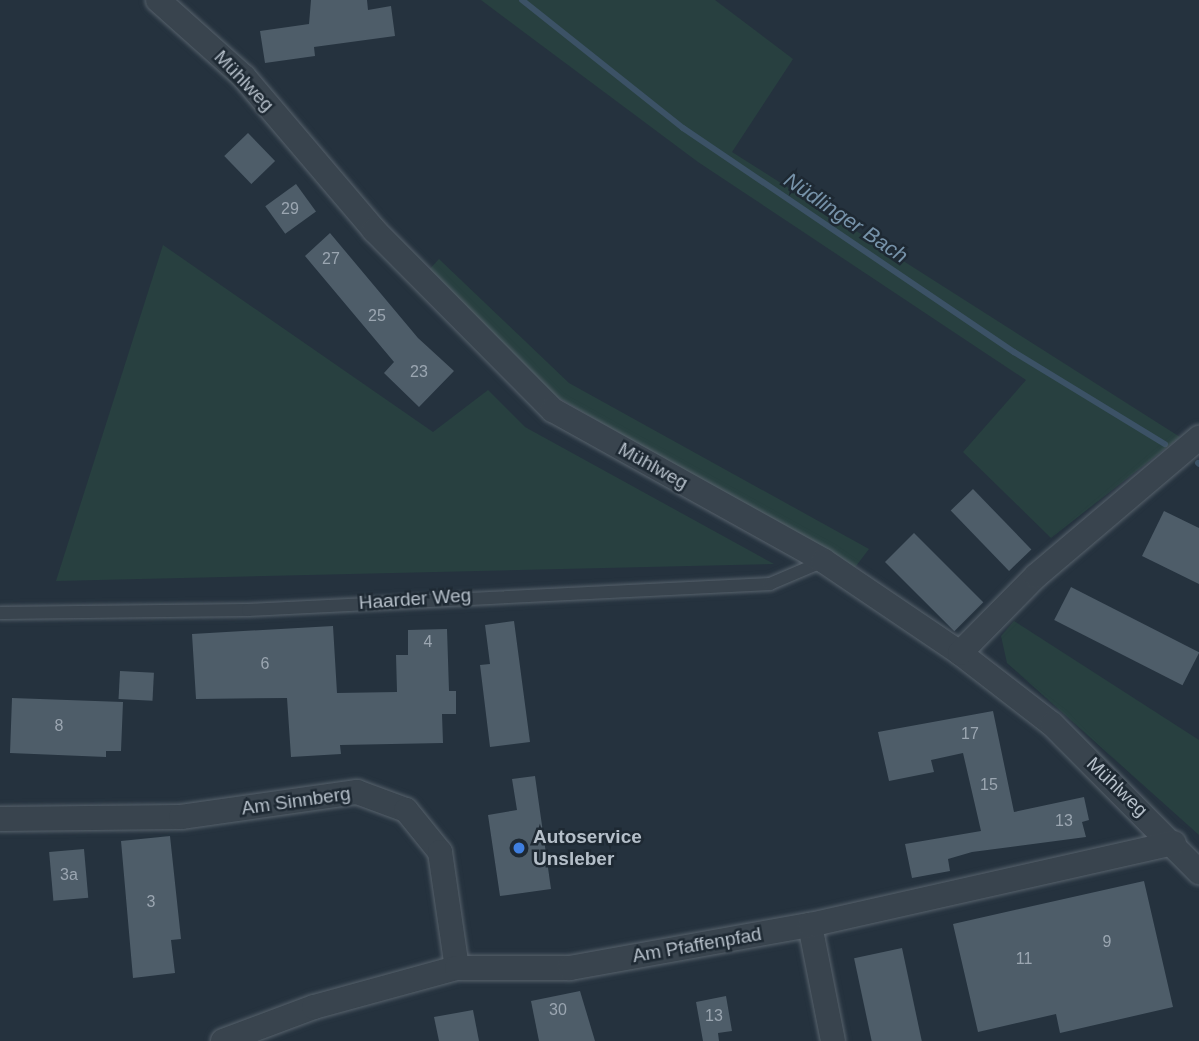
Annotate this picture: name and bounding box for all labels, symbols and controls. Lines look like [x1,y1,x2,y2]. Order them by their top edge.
street label: Mühlweg [209,46,279,116]
water label: Nüdlinger Bach [779,167,913,269]
house number: 29 [281,199,299,219]
house number: 27 [322,249,340,269]
house number: 25 [368,306,386,326]
house number: 23 [410,362,428,382]
street label: Mühlweg [614,438,692,494]
street label: Haarder Weg [358,584,472,614]
house number: 4 [424,632,432,652]
house number: 6 [261,654,269,674]
house number: 8 [55,716,63,736]
house number: 17 [961,724,979,744]
street label: Mühlweg [1082,752,1152,822]
house number: 15 [980,775,998,795]
street label: Am Sinnberg [240,782,352,820]
house number: 13 [1055,811,1073,831]
place label: Autoservice Unsleber [533,826,642,870]
marker: Autoservice Unsleber [511,840,527,856]
house number: 3a [60,865,78,885]
house number: 3 [147,892,155,912]
street label: Am Pfaffenpfad [631,922,763,968]
house number: 9 [1103,932,1111,952]
house number: 11 [1016,949,1032,969]
house number: 30 [549,1000,567,1020]
house number: 13 [705,1006,723,1026]

